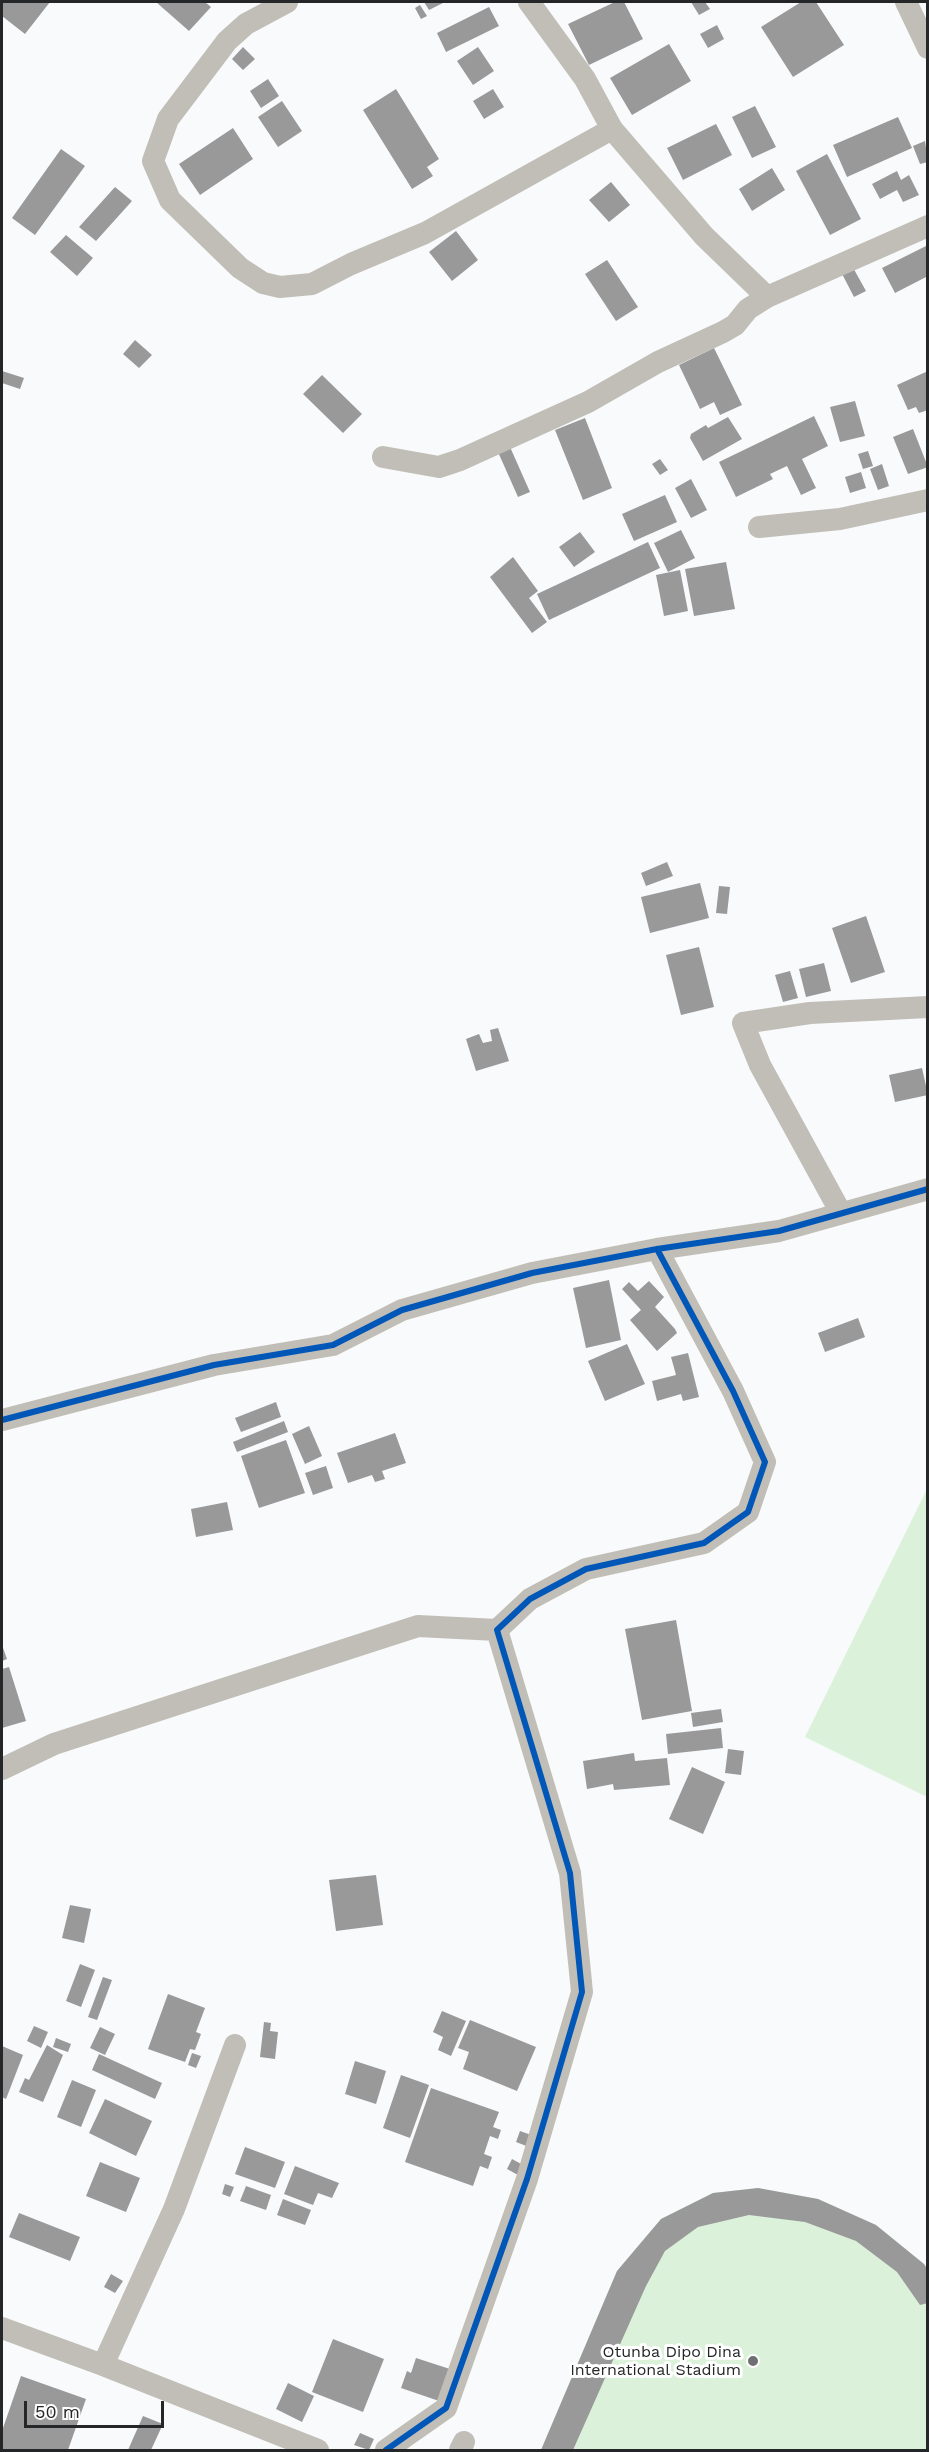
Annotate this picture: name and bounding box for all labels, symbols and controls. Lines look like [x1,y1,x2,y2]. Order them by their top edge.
place label: Otunba Dipo Dina International Stadium [570,2342,741,2380]
marker: Otunba Dipo Dina International Stadium [746,2354,760,2368]
scale bar [27,2389,166,2427]
text: 50 m [35,2401,80,2422]

